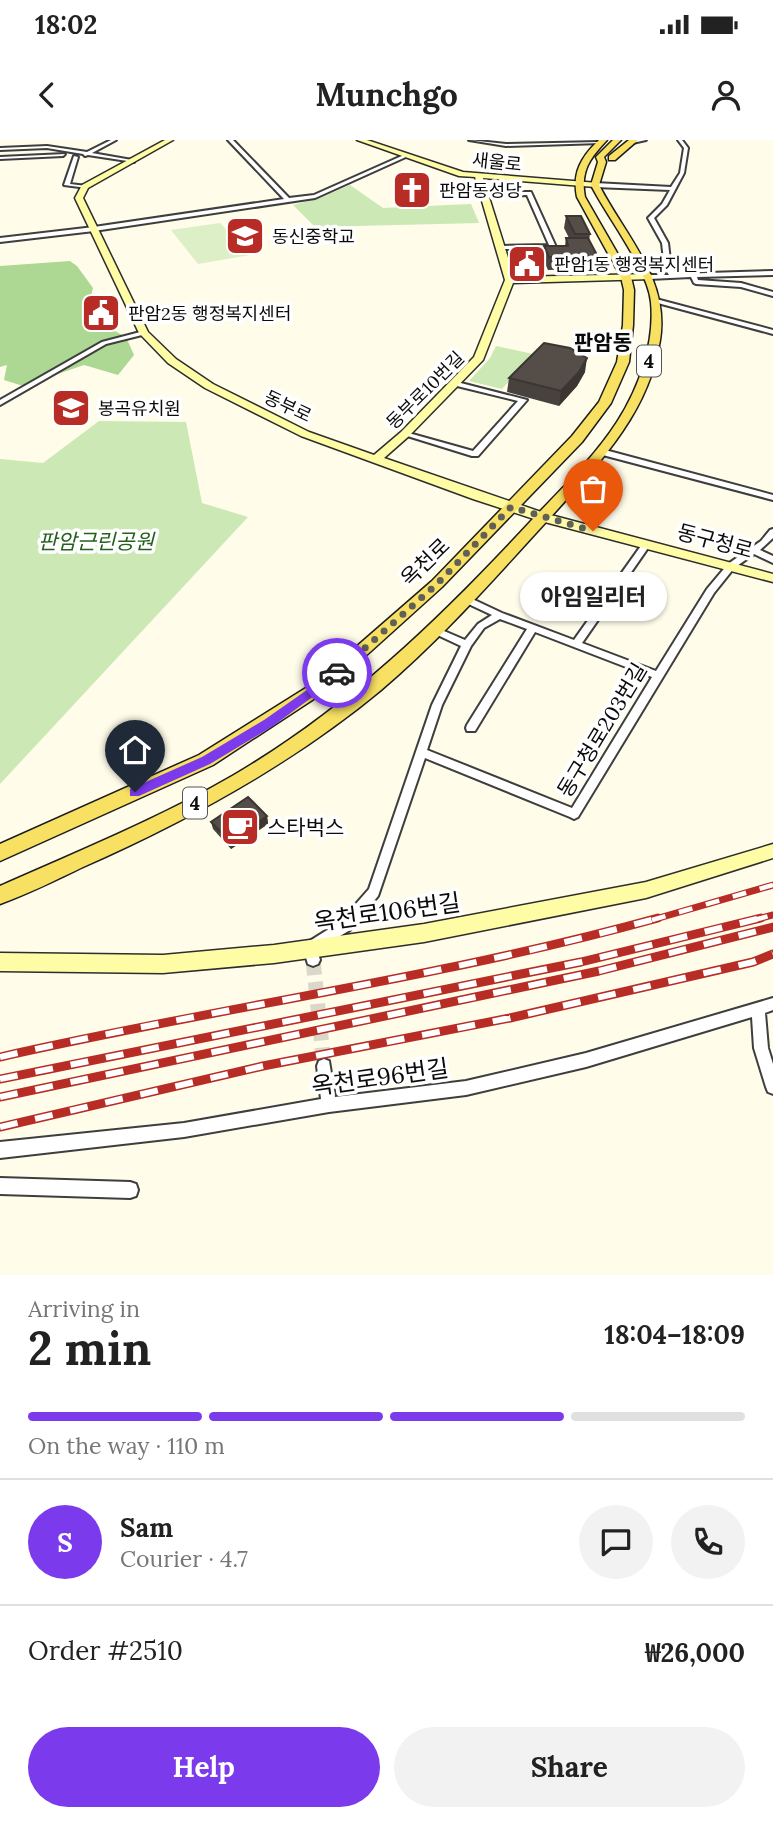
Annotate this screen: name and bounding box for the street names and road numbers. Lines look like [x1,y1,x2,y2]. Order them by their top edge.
street label: 새울로 [471,148,523,176]
street label: 동부로10번길 [381,346,469,434]
road number: 4 [637,346,661,376]
street label: 동부로 [261,385,315,427]
street label: 동구청로 [674,518,756,564]
street label: 옥천로 [395,532,455,592]
street label: 동구청로203번길 [551,658,653,802]
road number: 4 [183,788,207,818]
street label: 옥천로106번길 [312,886,462,938]
street label: 옥천로96번길 [309,1052,451,1102]

